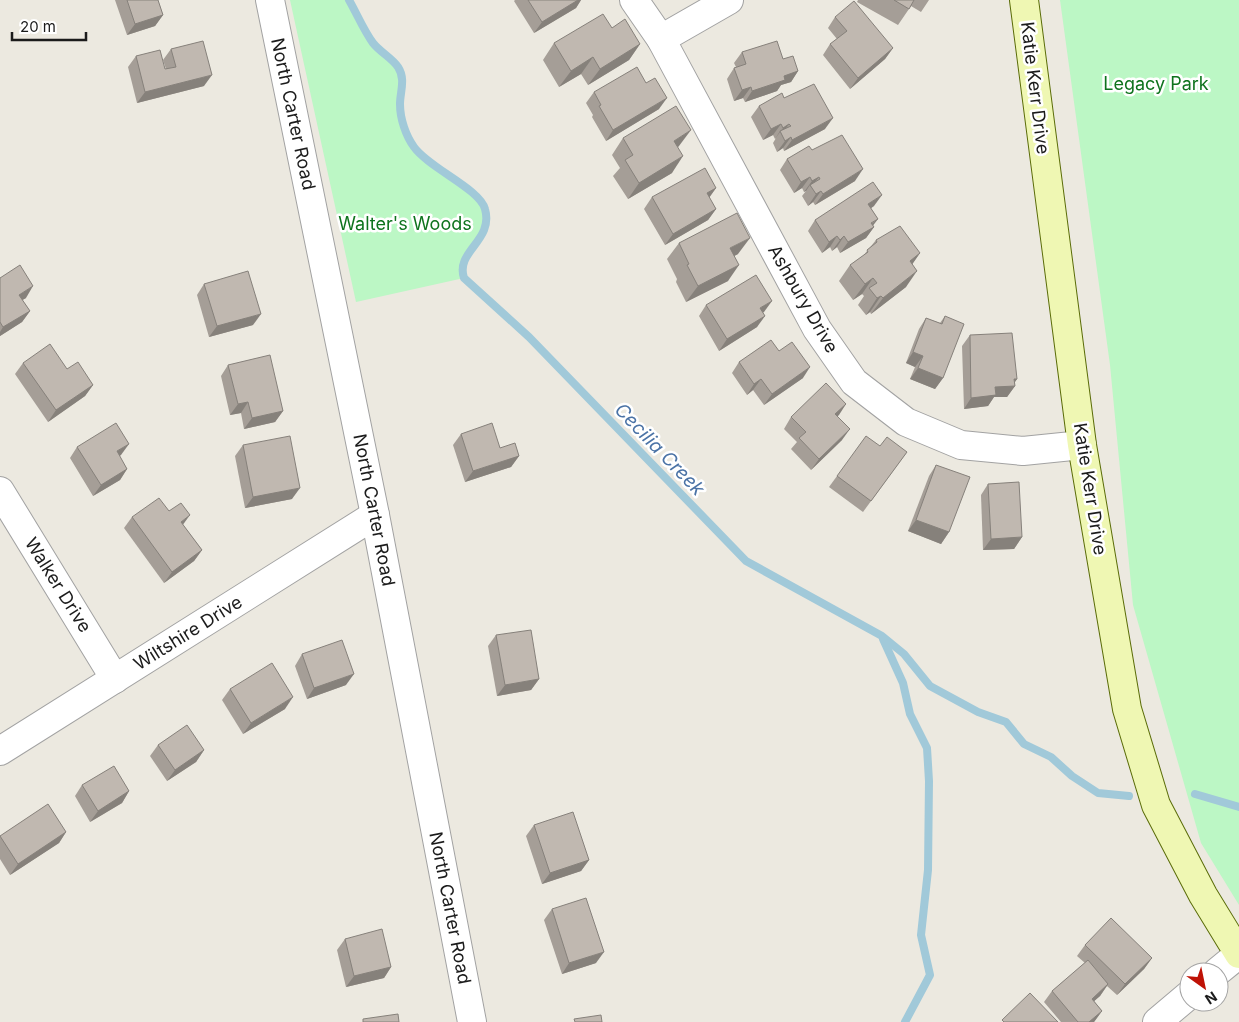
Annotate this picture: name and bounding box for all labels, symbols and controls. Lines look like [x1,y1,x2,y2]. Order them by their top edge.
scale bar [12,10,86,42]
text: 20 m [20,17,56,36]
street label: Katie Kerr Drive [1017,20,1054,155]
street label: North Carter Road [267,36,320,192]
park label: Legacy Park [1103,73,1209,94]
park label: Walter's Woods [338,213,472,234]
street label: Ashbury Drive [764,241,843,356]
water label: Cecilia Creek [610,398,710,501]
street label: Katie Kerr Drive [1070,421,1111,556]
street label: North Carter Road [349,432,400,588]
street label: Walker Drive [21,533,96,636]
street label: Wiltshire Drive [130,591,246,674]
street label: North Carter Road [425,830,476,986]
north arrow [1179,962,1229,1012]
text: N [1202,988,1220,1008]

